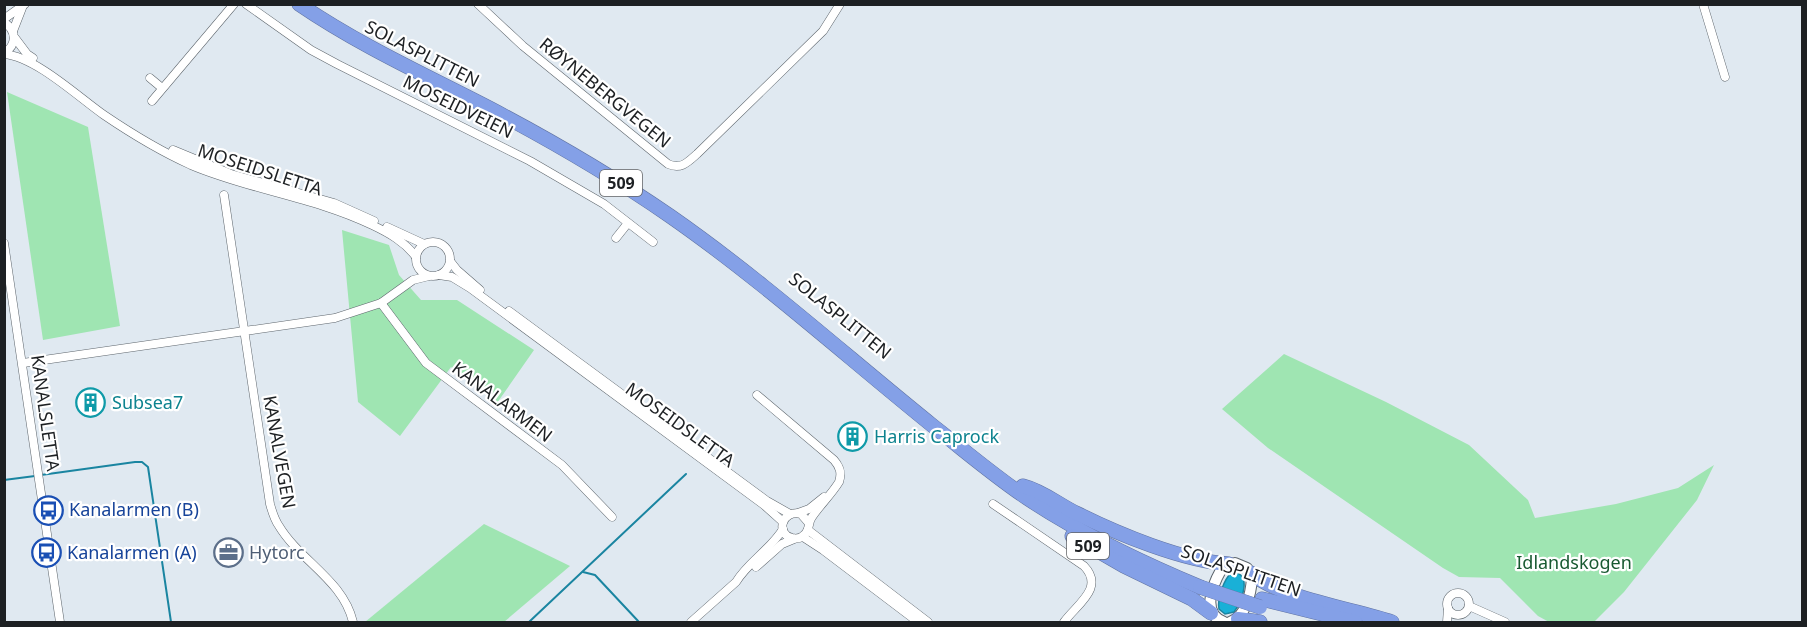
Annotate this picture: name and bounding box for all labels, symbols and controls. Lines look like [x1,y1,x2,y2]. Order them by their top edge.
street label: SOLASPLITTEN [361,14,484,92]
street label: RØYNEBERGVEGEN [535,32,676,153]
street label: MOSEIDVEIEN [399,69,518,143]
street label: MOSEIDSLETTA [195,138,326,201]
road number: 509 [600,170,642,196]
street label: SOLASPLITTEN [784,266,897,364]
street label: KANALSLETTA [26,353,66,473]
street label: KANALARMEN [447,356,558,447]
street label: MOSEIDSLETTA [621,376,740,472]
building icon: Subsea7 [75,387,107,419]
place label: Subsea7 [112,390,183,414]
street label: KANALVEGEN [258,393,302,510]
building icon: Harris Caprock [837,421,869,453]
place label: Harris Caprock [874,424,999,448]
bus stop icon: Kanalarmen (B) [32,494,64,526]
place label: Kanalarmen (B) [69,497,199,521]
road number: 509 [1067,533,1109,559]
bus stop icon: Kanalarmen (A) [30,537,62,569]
office icon: Hytorc [212,537,244,569]
street label: SOLASPLITTEN [1178,538,1304,602]
place label: Kanalarmen (A) [67,540,197,564]
place label: Hytorc [249,540,305,564]
park label: Idlandskogen [1516,550,1632,574]

